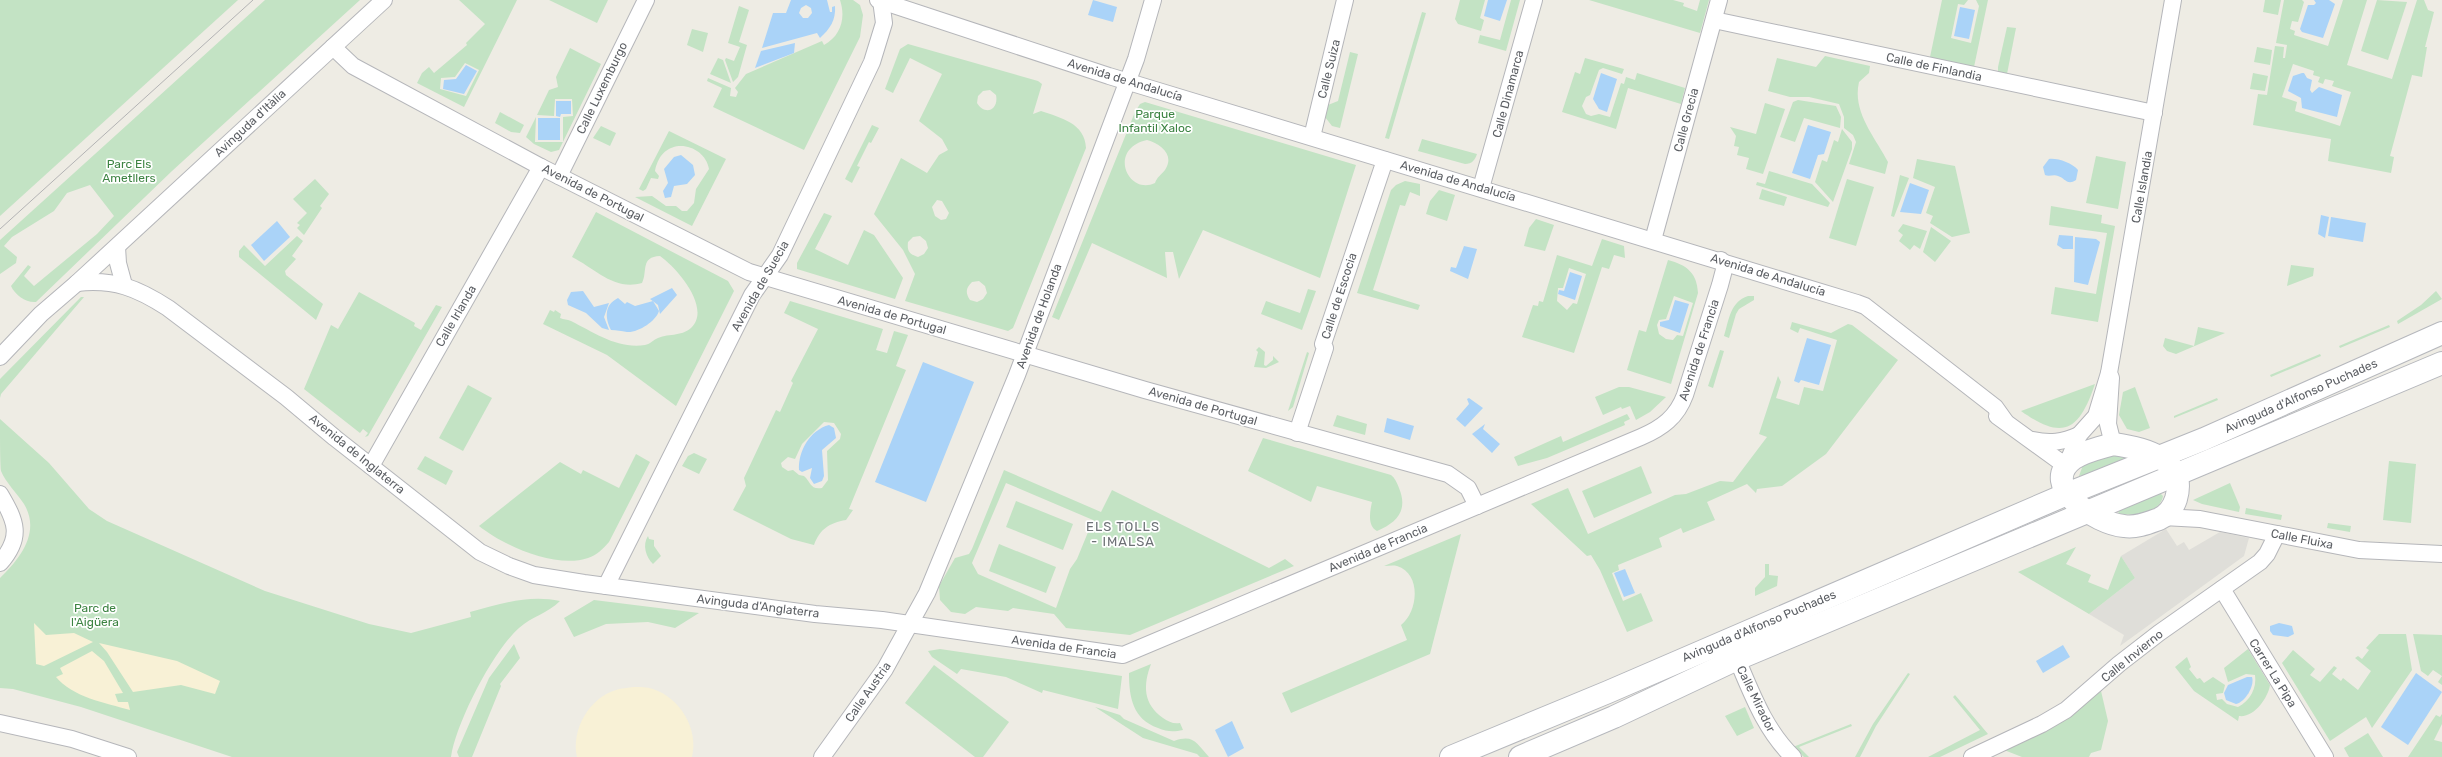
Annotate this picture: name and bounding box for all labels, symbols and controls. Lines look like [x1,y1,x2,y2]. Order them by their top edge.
street label: Calle Suiza [1315,38,1343,100]
street label: Calle Luxemburgo [574,40,630,136]
street label: Calle Dinamarca [1490,49,1526,139]
street label: Calle de Finlandia [1885,50,1983,84]
street label: Avenida de Andalucía [1066,56,1184,104]
street label: Avinguda d'Itàlia [211,86,289,160]
street label: Calle Grecia [1671,87,1701,153]
park label: Parque Infantil Xaloc [1119,107,1192,135]
street label: Calle Islandia [2129,150,2155,224]
park label: Parc Els Ametllers [102,157,156,185]
street label: Avenida de Andalucía [1399,158,1517,204]
street label: Avenida de Portugal [540,161,646,225]
street label: Avenida de Suecia [728,238,792,334]
street label: Calle de Escocia [1318,251,1360,341]
street label: Avenida de Andalucía [1709,251,1827,299]
street label: Avenida de Holanda [1014,262,1064,370]
street label: Calle Irlanda [433,283,479,349]
street label: Avenida de Portugal [836,293,948,337]
street label: Avenida de Francia [1676,297,1722,403]
street label: Avinguda d'Alfonso Puchades [2223,356,2379,436]
street label: Avenida de Portugal [1147,384,1259,428]
street label: Avenida de Inglaterra [306,411,408,497]
district label: ELS TOLLS - IMALSA [1086,519,1160,549]
street label: Avenida de Francia [1327,521,1429,575]
street label: Calle Fluixa [2270,526,2334,552]
street label: Avinguda d'Alfonso Puchades [1680,587,1838,665]
street label: Avinguda d'Anglaterra [696,592,820,620]
park label: Parc de l'Aigüera [71,601,119,629]
street label: Calle Invierno [2098,627,2166,685]
street label: Avenida de Francia [1011,633,1117,661]
street label: Carrer La Pipa [2246,636,2300,710]
street label: Calle Austria [842,659,894,725]
street label: Calle Mirador [1734,663,1778,735]

